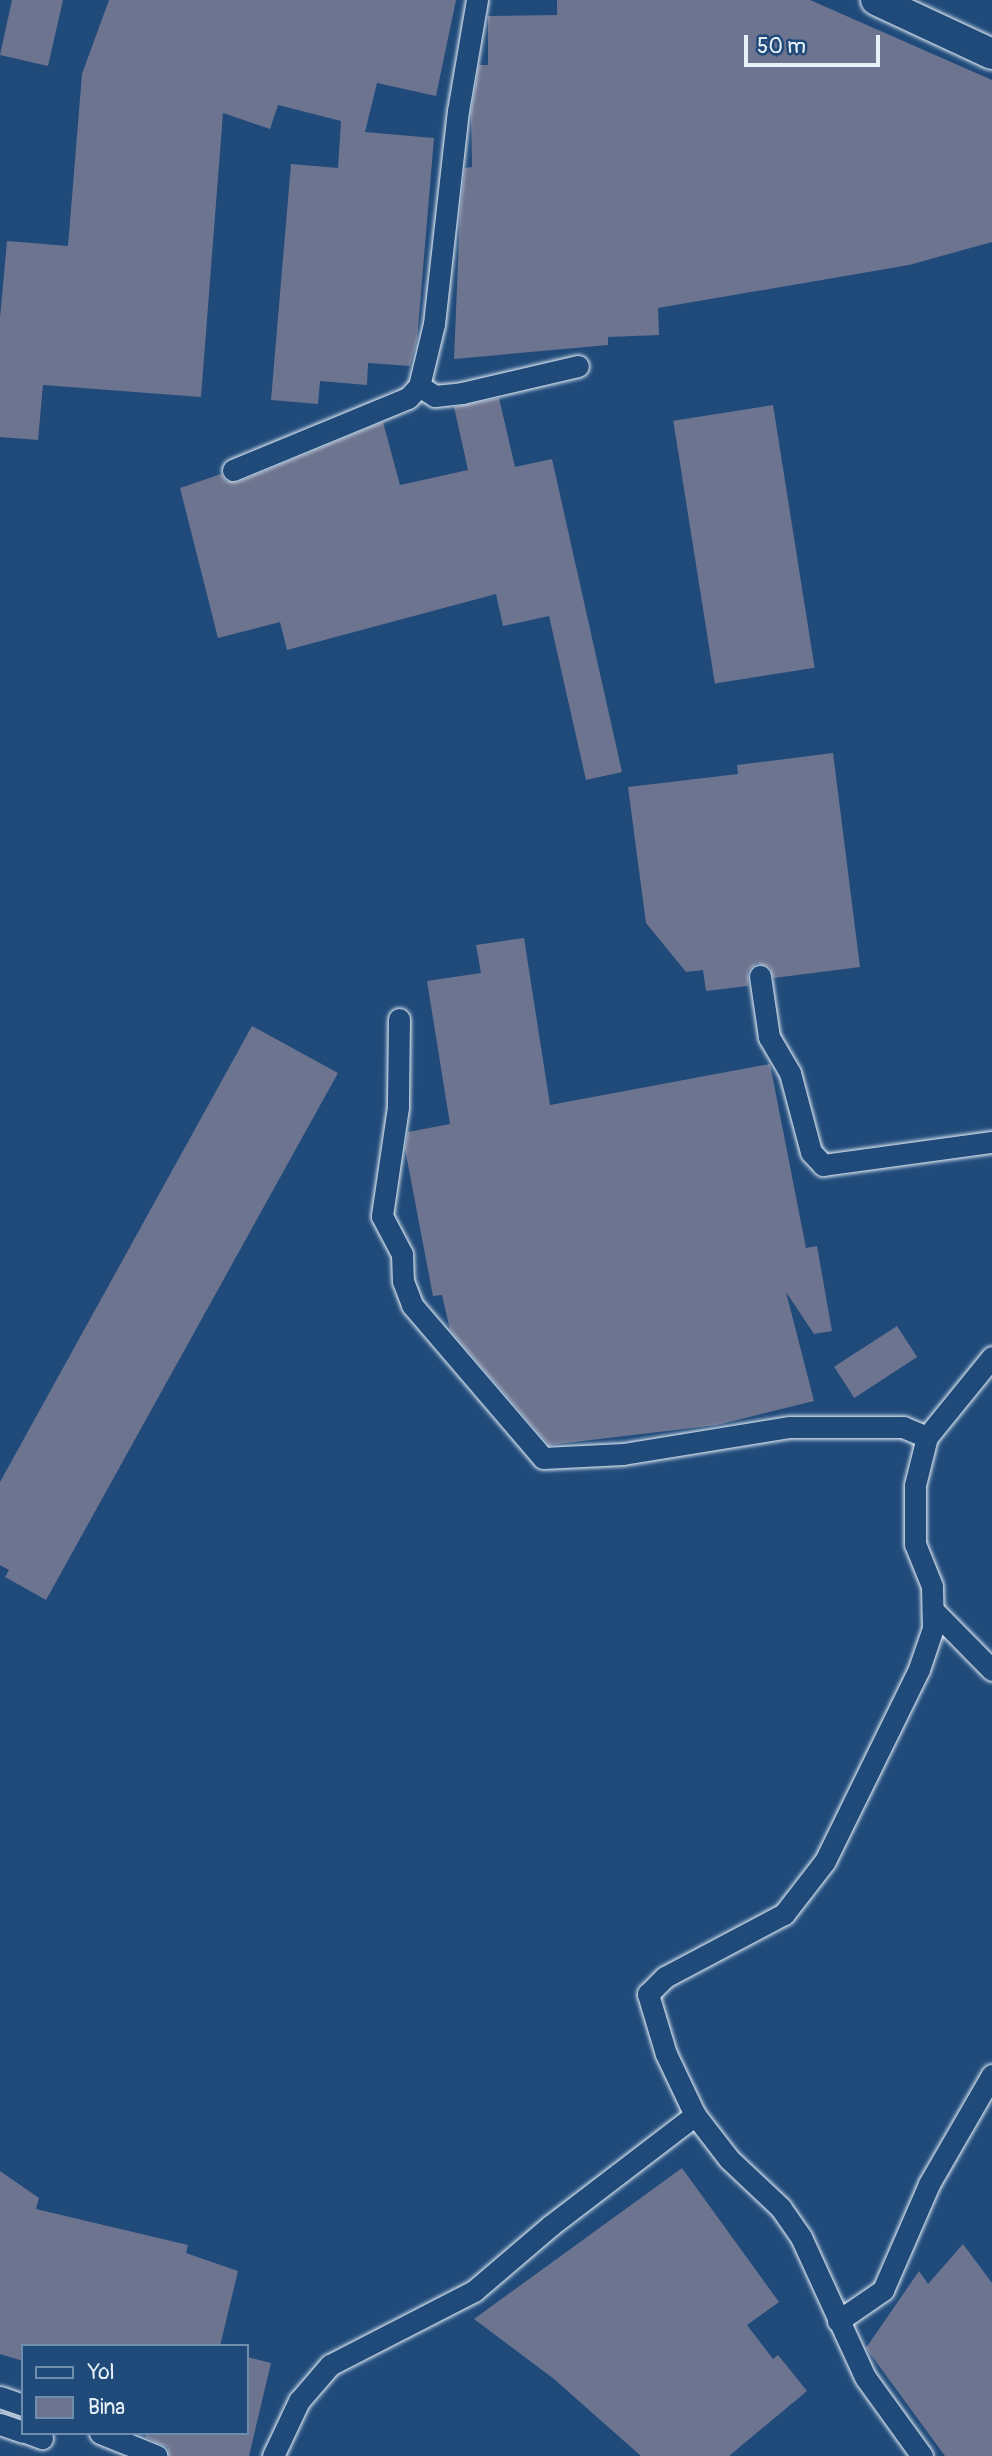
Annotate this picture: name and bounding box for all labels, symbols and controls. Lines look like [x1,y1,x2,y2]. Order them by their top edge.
scale bar [747,21,884,65]
text: 50 m [757,33,806,60]
legend [21,2344,248,2435]
text: Yol [88,2359,115,2386]
text: Bina [88,2394,125,2421]

